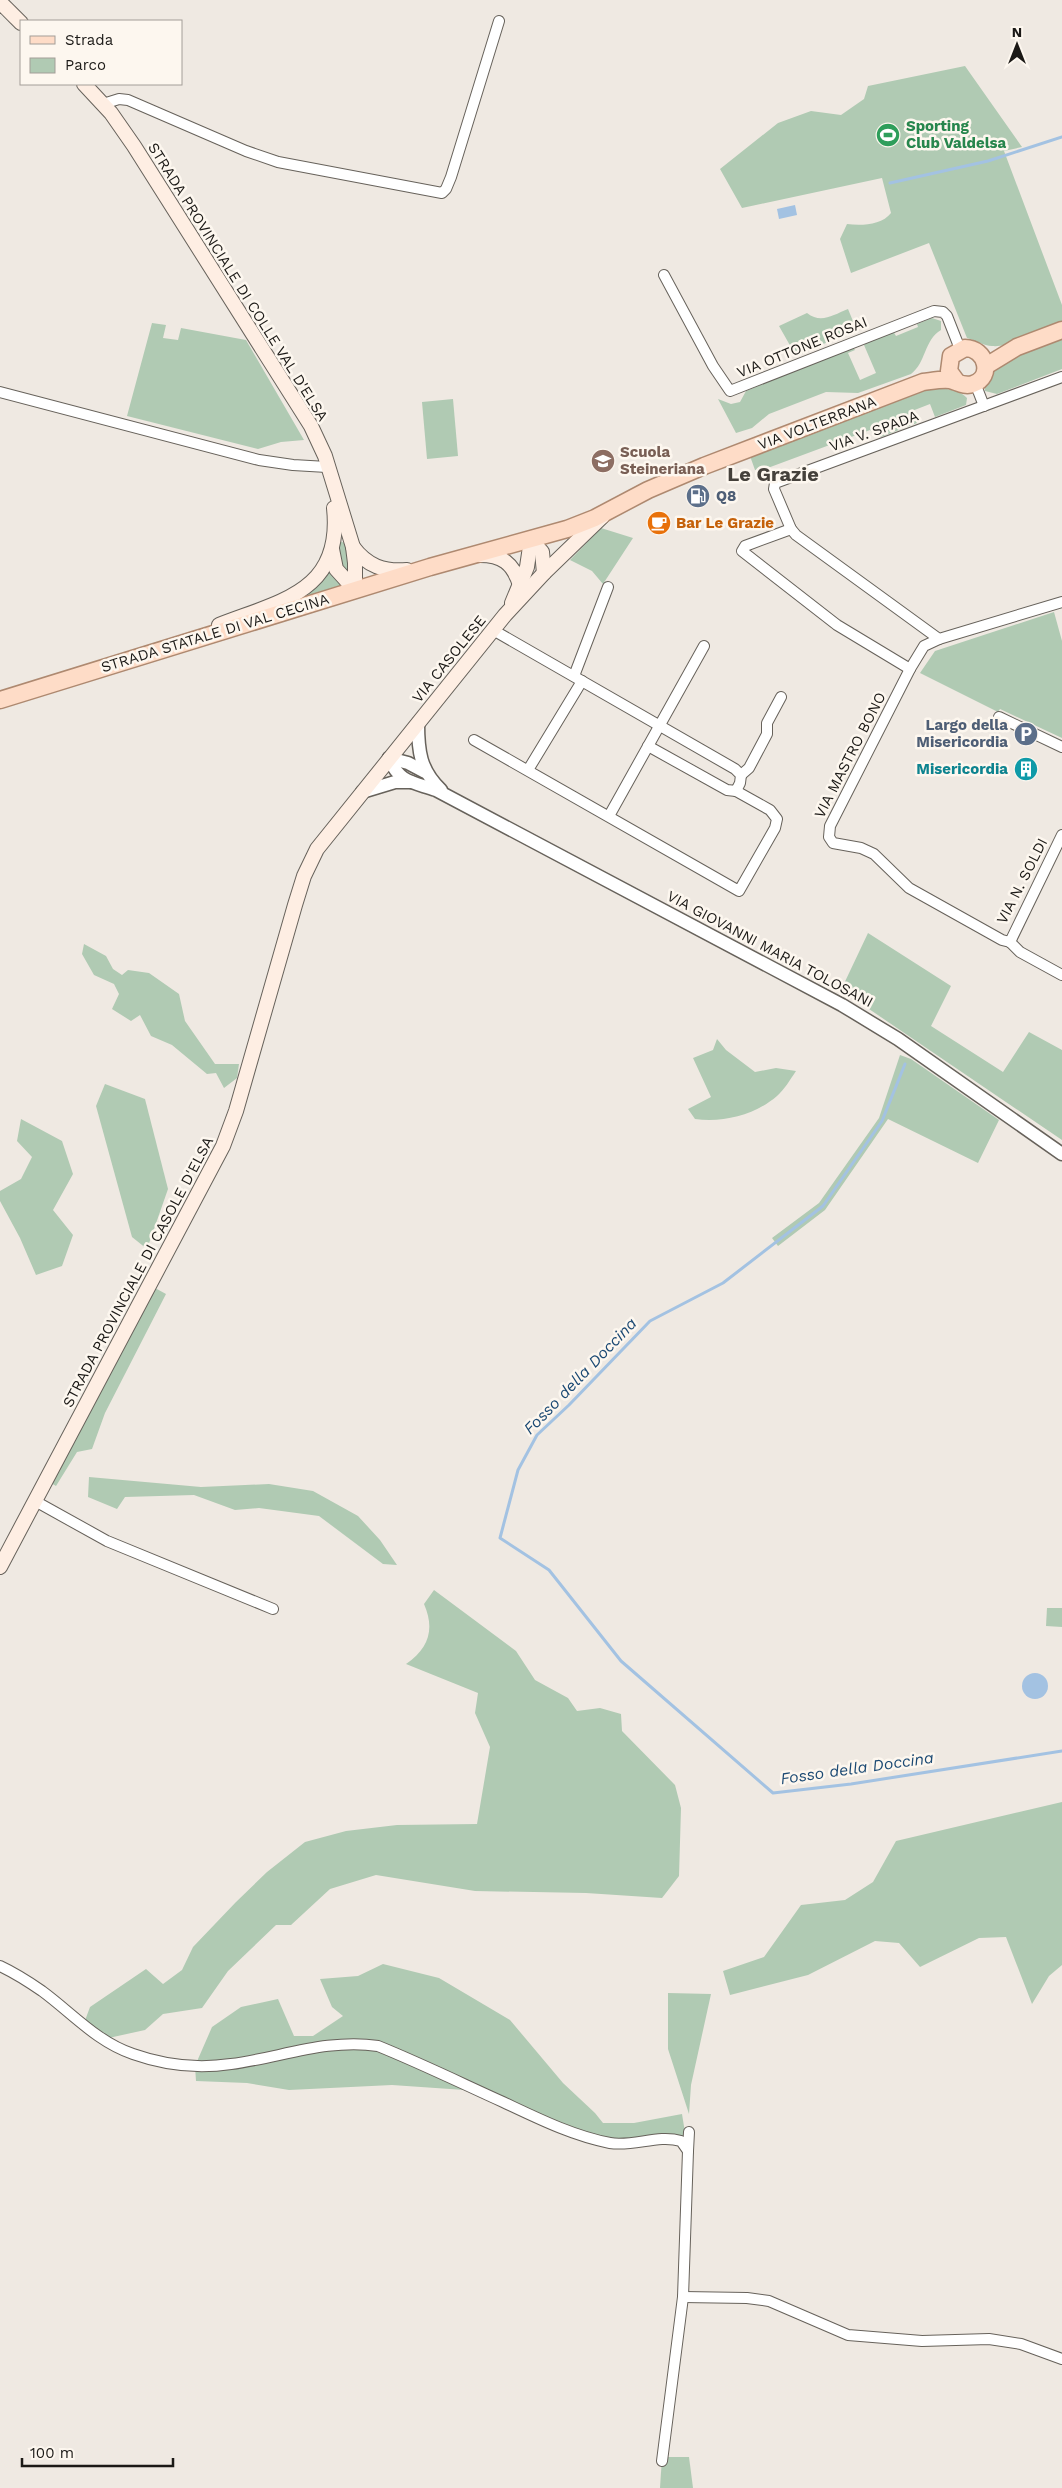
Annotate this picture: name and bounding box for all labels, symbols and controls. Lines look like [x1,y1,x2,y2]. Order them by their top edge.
legend [20,20,182,85]
north arrow [992,20,1042,70]
text: N [1012,24,1022,40]
text: Strada [65,31,114,49]
text: Parco [65,56,106,74]
place label: Sporting Club Valdelsa [906,117,1007,152]
sports icon: Sporting Club Valdelsa [875,122,901,148]
street label: STRADA PROVINCIALE DI COLLE VAL D'ELSA [144,139,332,425]
street label: VIA OTTONE ROSAI [734,313,870,381]
street label: VIA VOLTERRANA [755,392,879,454]
street label: VIA V. SPADA [827,407,921,455]
place label: Scuola Steineriana [620,443,705,478]
school or university icon: Scuola Steineriana [590,448,616,474]
district label: Le Grazie [727,462,819,486]
fuel station icon: Q8 [685,483,711,509]
place label: Q8 [716,487,736,505]
cafe icon: Bar Le Grazie [646,510,672,536]
place label: Bar Le Grazie [676,514,774,532]
street label: STRADA STATALE DI VAL CECINA [99,590,331,676]
street label: VIA CASOLESE [408,612,490,706]
street label: VIA MASTRO BONO [810,689,890,821]
place label: Largo della Misericordia [916,716,1008,751]
parking icon: Largo della Misericordia [1013,721,1039,747]
building icon: Misericordia [1013,756,1039,782]
place label: Misericordia [916,760,1008,778]
street label: VIA N. SOLDI [993,835,1051,927]
street label: VIA GIOVANNI MARIA TOLOSANI [664,887,876,1011]
street label: STRADA PROVINCIALE DI CASOLE D'ELSA [59,1134,217,1410]
water label: Fosso della Doccina [520,1314,641,1438]
water label: Fosso della Doccina [779,1748,935,1788]
scale bar [22,2436,174,2468]
text: 100 m [30,2444,74,2462]

